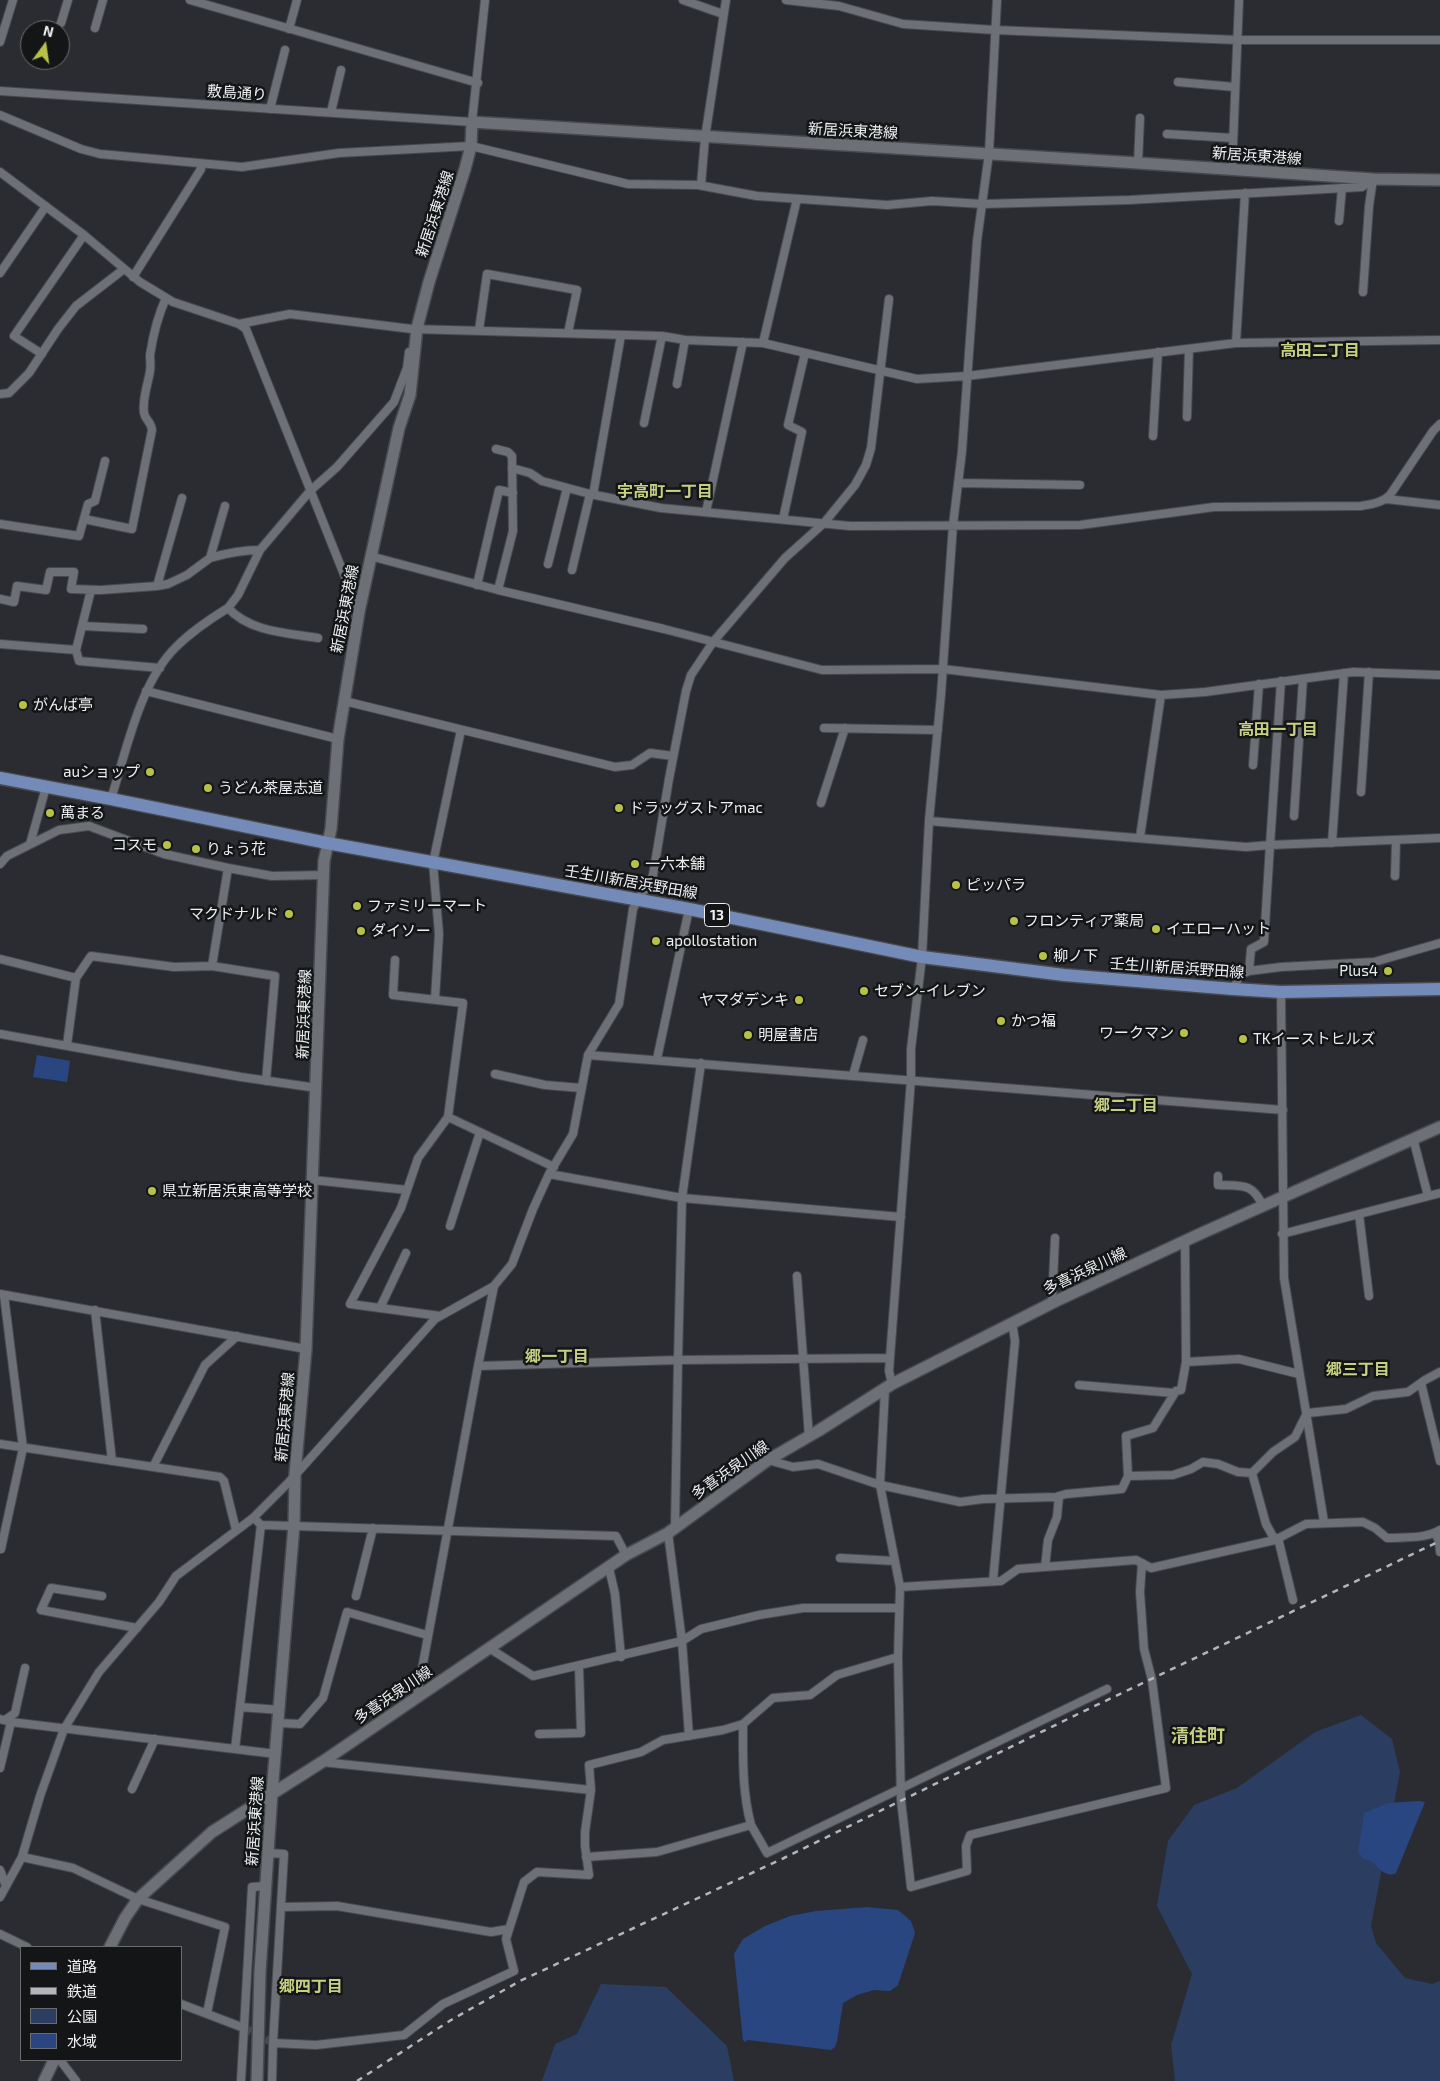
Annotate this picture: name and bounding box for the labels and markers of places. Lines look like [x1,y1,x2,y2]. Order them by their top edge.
place label: がんば亭 [33,696,93,714]
marker: がんば亭 [17,699,29,711]
place label: auショップ [63,763,140,781]
marker: auショップ [144,766,156,778]
place label: うどん茶屋志道 [218,779,323,797]
marker: うどん茶屋志道 [202,782,214,794]
place label: ドラッグストアmac [629,799,763,817]
marker: ドラッグストアmac [613,802,625,814]
place label: 萬まる [60,804,105,822]
marker: 萬まる [44,807,56,819]
place label: コスモ [112,836,157,854]
marker: コスモ [161,839,173,851]
place label: りょう花 [206,840,266,858]
marker: りょう花 [190,843,202,855]
place label: 一六本舗 [645,855,705,873]
marker: 一六本舗 [629,858,641,870]
place label: ピッパラ [966,876,1026,894]
marker: ピッパラ [950,879,962,891]
place label: ファミリーマート [367,897,487,915]
marker: ファミリーマート [351,900,363,912]
place label: マクドナルド [189,905,279,923]
marker: マクドナルド [283,908,295,920]
place label: フロンティア薬局 [1024,912,1144,930]
marker: フロンティア薬局 [1008,915,1020,927]
place label: イエローハット [1166,920,1271,938]
place label: ダイソー [371,922,431,940]
marker: イエローハット [1150,923,1162,935]
marker: ダイソー [355,925,367,937]
place label: apollostation [666,932,757,950]
marker: apollostation [650,935,662,947]
place label: 柳ノ下 [1053,947,1098,965]
marker: 柳ノ下 [1037,950,1049,962]
place label: Plus4 [1339,962,1378,980]
marker: Plus4 [1382,965,1394,977]
place label: セブン-イレブン [874,982,986,1000]
marker: セブン-イレブン [858,985,870,997]
place label: ヤマダデンキ [699,991,789,1009]
marker: ヤマダデンキ [793,994,805,1006]
place label: かつ福 [1011,1012,1056,1030]
marker: かつ福 [995,1015,1007,1027]
place label: ワークマン [1099,1024,1174,1042]
place label: 明屋書店 [758,1026,818,1044]
marker: ワークマン [1178,1027,1190,1039]
marker: 明屋書店 [742,1029,754,1041]
place label: TKイーストヒルズ [1253,1030,1376,1048]
marker: TKイーストヒルズ [1237,1033,1249,1045]
place label: 県立新居浜東高等学校 [162,1182,312,1200]
marker: 県立新居浜東高等学校 [146,1185,158,1197]

